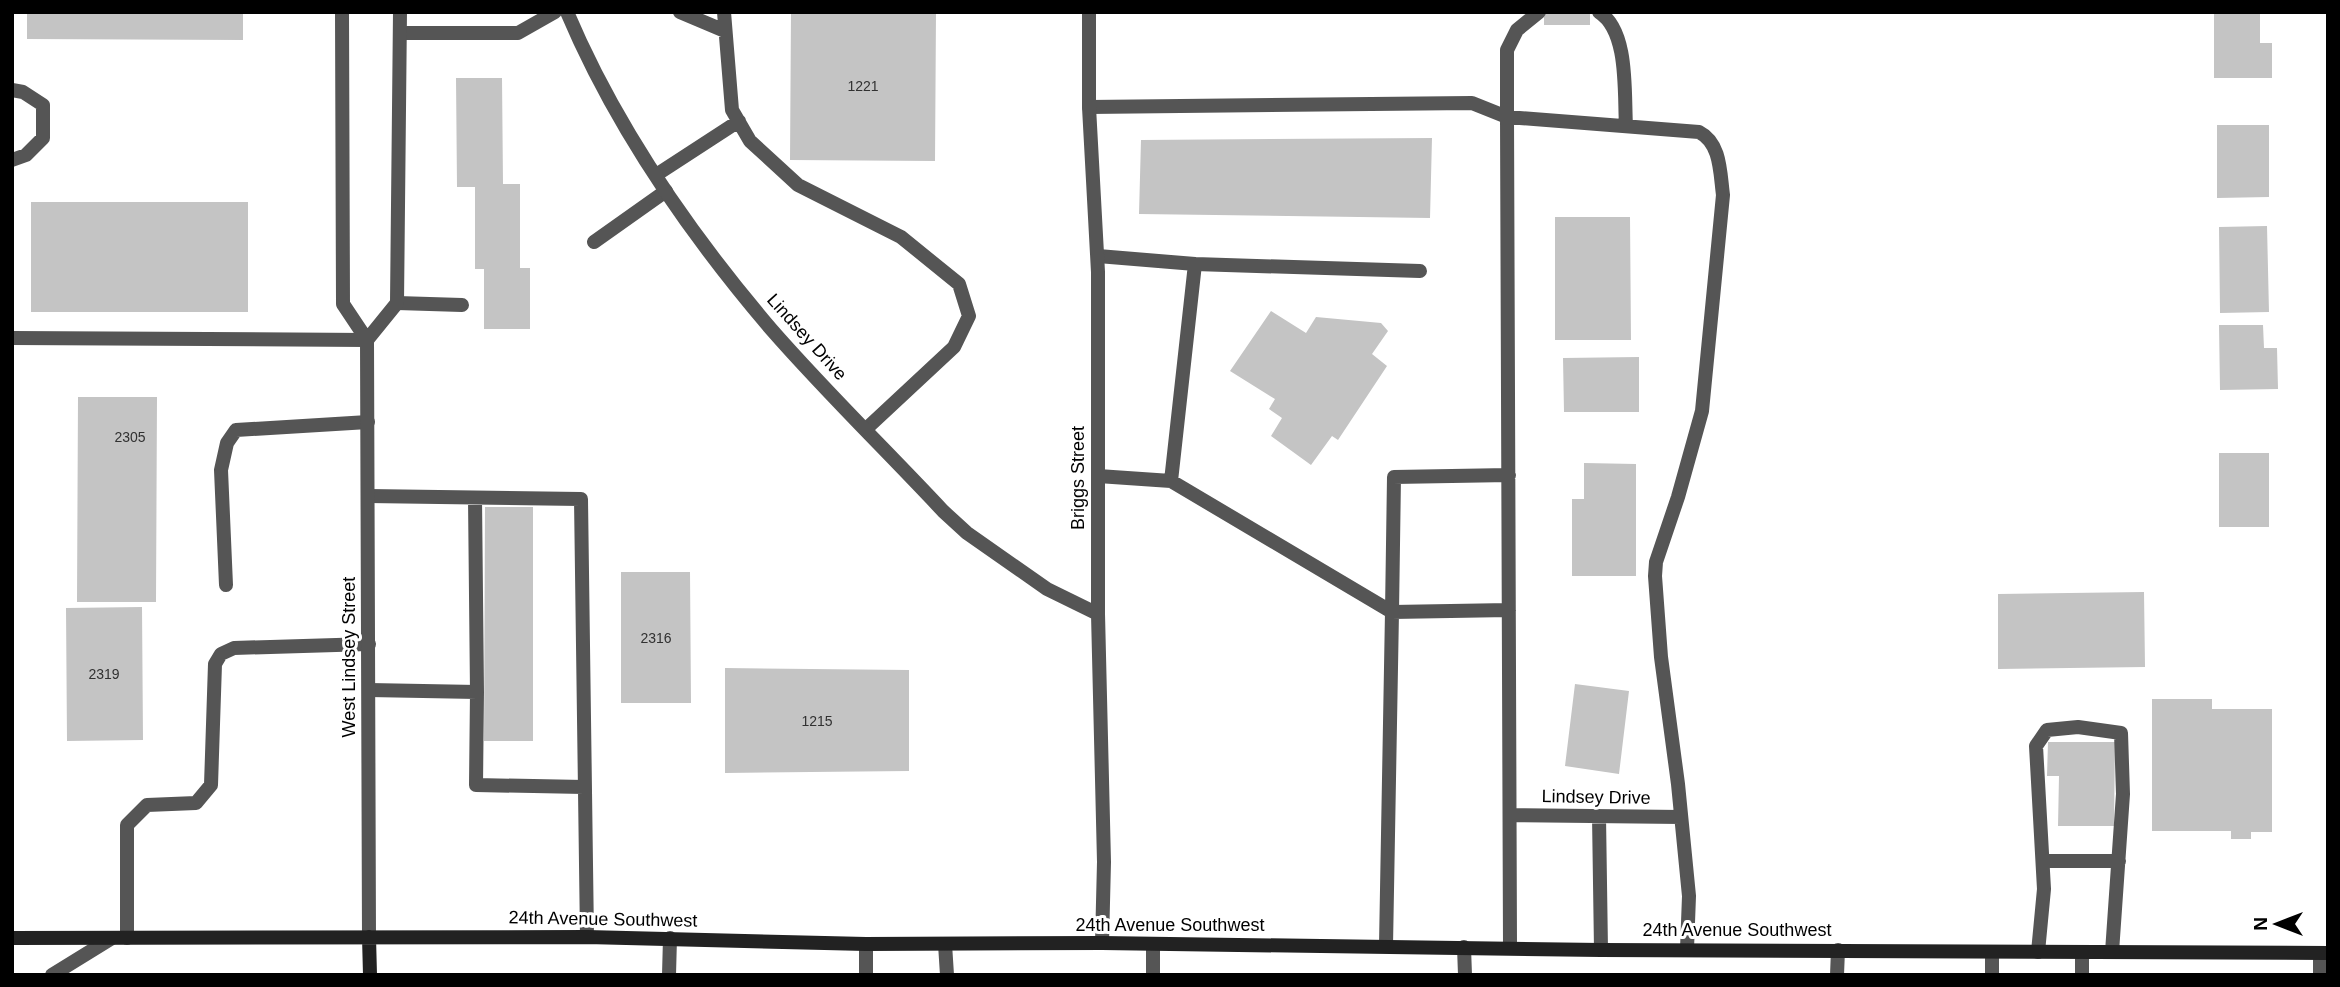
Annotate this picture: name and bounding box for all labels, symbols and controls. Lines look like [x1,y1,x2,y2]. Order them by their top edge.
house number: 1221 [847,78,879,94]
street label: Lindsey Drive [763,290,851,384]
street label: Briggs Street [1068,426,1088,530]
house number: 2305 [114,429,146,445]
street label: West Lindsey Street [339,577,359,737]
house number: 2316 [640,630,672,646]
house number: 2319 [88,666,120,682]
house number: 1215 [801,713,833,729]
street label: Lindsey Drive [1541,786,1651,808]
north arrow [2242,889,2312,959]
street label: 24th Avenue Southwest [508,907,698,931]
street label: 24th Avenue Southwest [1076,915,1264,935]
text: N [2250,917,2271,931]
street label: 24th Avenue Southwest [1643,920,1831,940]

